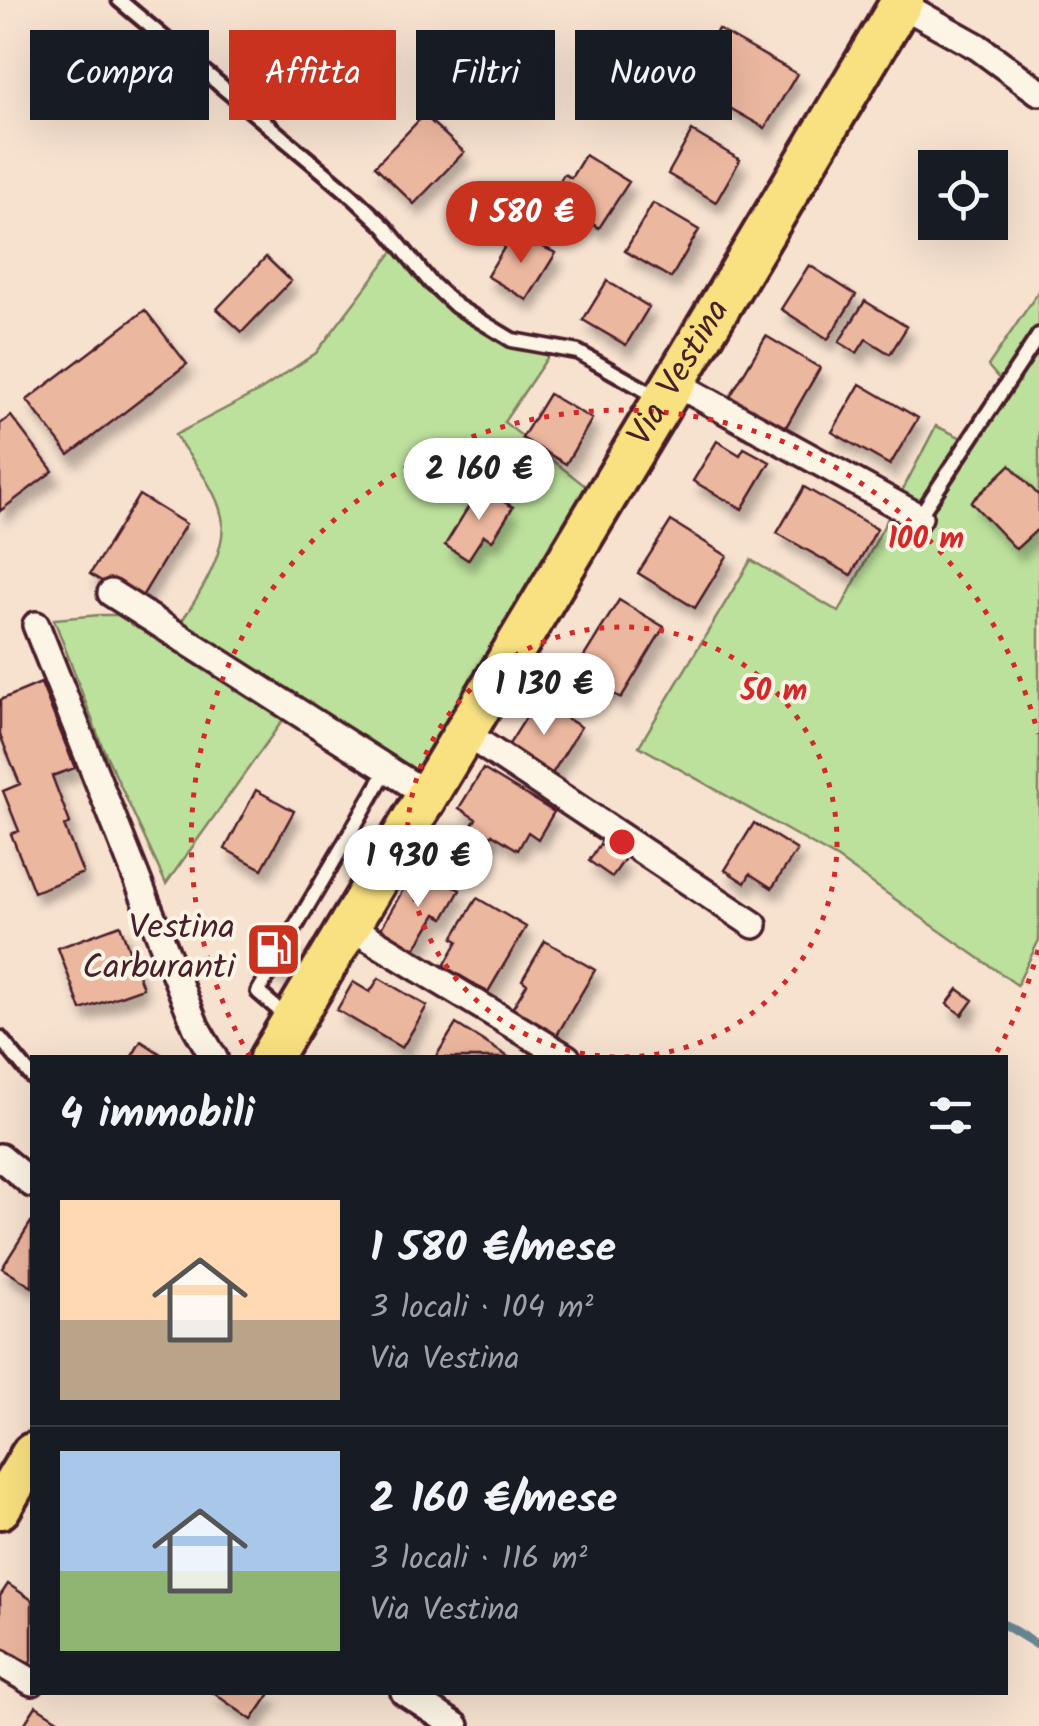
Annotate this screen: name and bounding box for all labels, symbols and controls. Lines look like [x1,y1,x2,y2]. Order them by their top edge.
chip: Compra [30,30,209,120]
chip: Affitta [229,30,396,120]
chip: Filtri [416,30,555,120]
chip: Nuovo [575,30,732,120]
map controls [918,150,1008,240]
button: locate [918,150,1008,240]
pin: 1 580 € [429,181,613,266]
text: 1 580 € [468,188,574,239]
street label: Via Vestina [614,289,746,458]
pin: 2 160 € [387,438,571,523]
text: 2 160 € [425,445,533,496]
text: 100 m [888,516,964,564]
pin: 1 130 € [452,653,636,738]
text: 1 130 € [495,660,593,711]
text: 50 m [740,668,807,716]
centre of rings [604,824,640,860]
pin: 1 930 € [326,825,510,910]
text: 1 930 € [366,832,470,883]
place label: Vestina Carburanti [82,901,237,997]
fuel station icon: Vestina Carburanti [244,919,304,979]
text: 4 immobili [60,1082,255,1149]
icon: filters [923,1088,978,1143]
text: 1 580 €/mese [370,1216,616,1283]
icon: home [140,1240,260,1360]
text: 3 locali · 104 m² [370,1283,593,1334]
text: Via Vestina [370,1334,520,1385]
text: 2 160 €/mese [370,1467,617,1534]
icon: home [140,1491,260,1611]
text: 3 locali · 116 m² [370,1534,587,1585]
text: Via Vestina [370,1585,520,1636]

